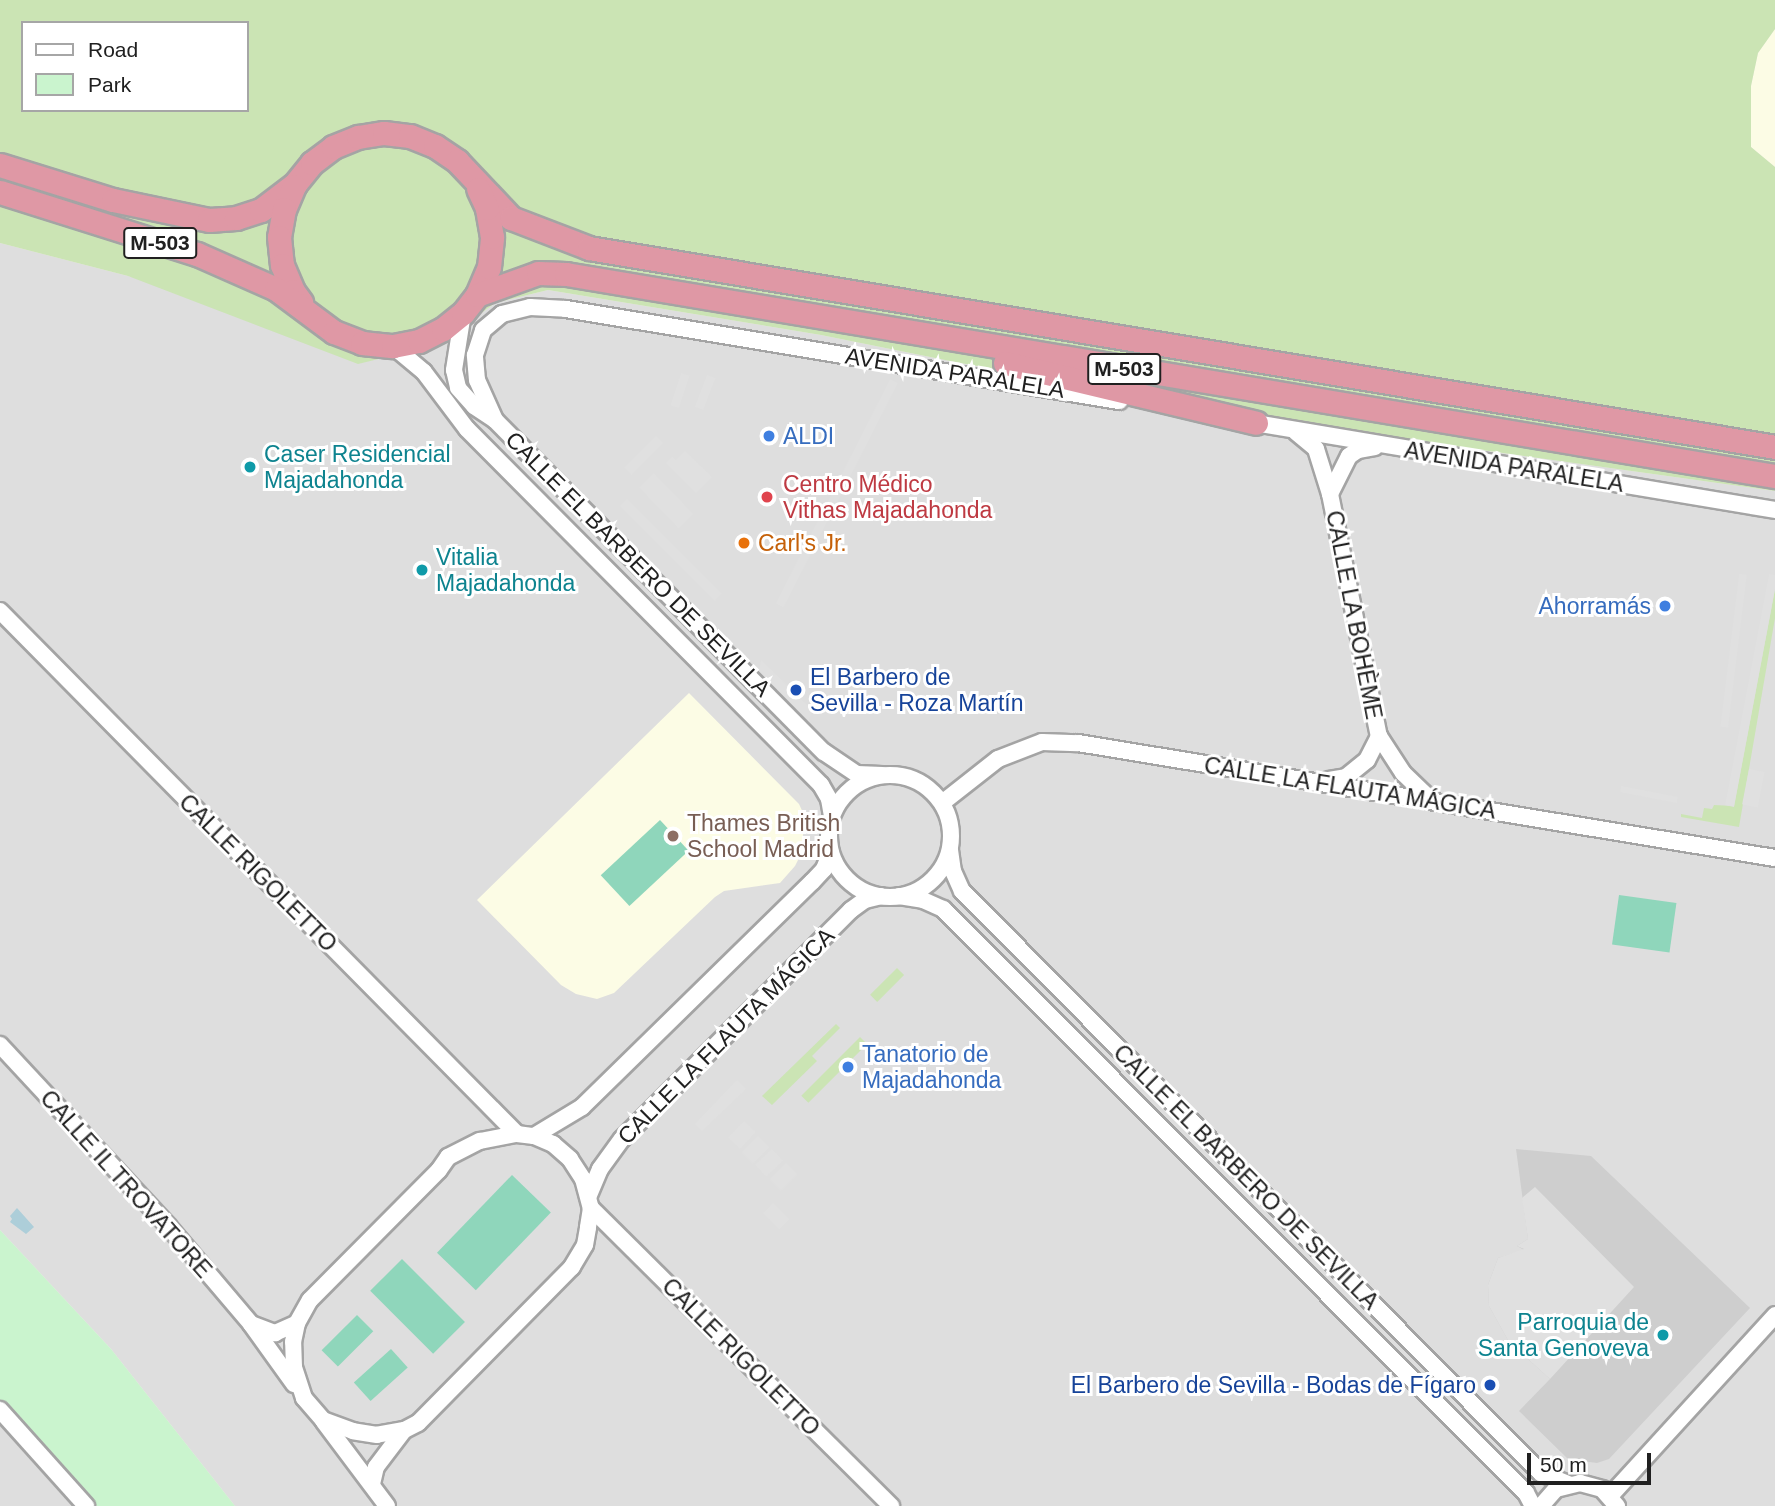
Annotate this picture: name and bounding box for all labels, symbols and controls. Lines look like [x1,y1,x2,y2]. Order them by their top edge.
legend [21,21,248,112]
text: Road [88,38,138,61]
text: Park [88,73,131,96]
road number: M-503 [122,226,198,260]
street label: AVENIDA PARALELA [843,342,1067,404]
road number: M-503 [1086,352,1162,386]
place label: ALDI [783,422,834,450]
street label: CALLE EL BARBERO DE SEVILLA [499,425,777,703]
marker: ALDI [761,428,777,444]
street label: AVENIDA PARALELA [1402,436,1626,498]
place label: Caser Residencial Majadahonda [264,440,451,494]
marker: Caser Residencial Majadahonda [242,459,258,475]
place label: Centro Médico Vithas Majadahonda [783,470,992,524]
marker: Centro Médico Vithas Majadahonda [757,487,777,507]
street label: CALLE LA BOHÈME [1320,508,1388,722]
place label: Carl's Jr. [758,529,847,557]
marker: Carl's Jr. [736,535,752,551]
place label: Vitalia Majadahonda [436,543,575,597]
marker: Vitalia Majadahonda [414,562,430,578]
place label: Ahorramás [1539,592,1651,620]
marker: Ahorramás [1657,598,1673,614]
place label: El Barbero de Sevilla - Roza Martín [810,663,1023,717]
marker: El Barbero de Sevilla - Roza Martín [788,682,804,698]
street label: CALLE LA FLAUTA MÁGICA [1201,751,1499,825]
street label: CALLE RIGOLETTO [173,788,343,958]
place label: Thames British School Madrid [687,809,840,863]
marker: Thames British School Madrid [665,828,681,844]
street label: CALLE LA FLAUTA MÁGICA [611,921,841,1151]
street label: CALLE EL BARBERO DE SEVILLA [1107,1038,1385,1316]
place label: Tanatorio de Majadahonda [862,1040,1001,1094]
marker: Tanatorio de Majadahonda [840,1059,856,1075]
street label: CALLE IL TROVATORE [34,1084,218,1284]
street label: CALLE RIGOLETTO [656,1272,826,1442]
place label: Parroquia de Santa Genoveva [1478,1308,1649,1362]
marker: Parroquia de Santa Genoveva [1655,1327,1671,1343]
place label: El Barbero de Sevilla - Bodas de Fígaro [1071,1371,1476,1399]
marker: El Barbero de Sevilla - Bodas de Fígaro [1482,1377,1498,1393]
scale bar [1530,1440,1654,1484]
text: 50 m [1540,1453,1587,1476]

